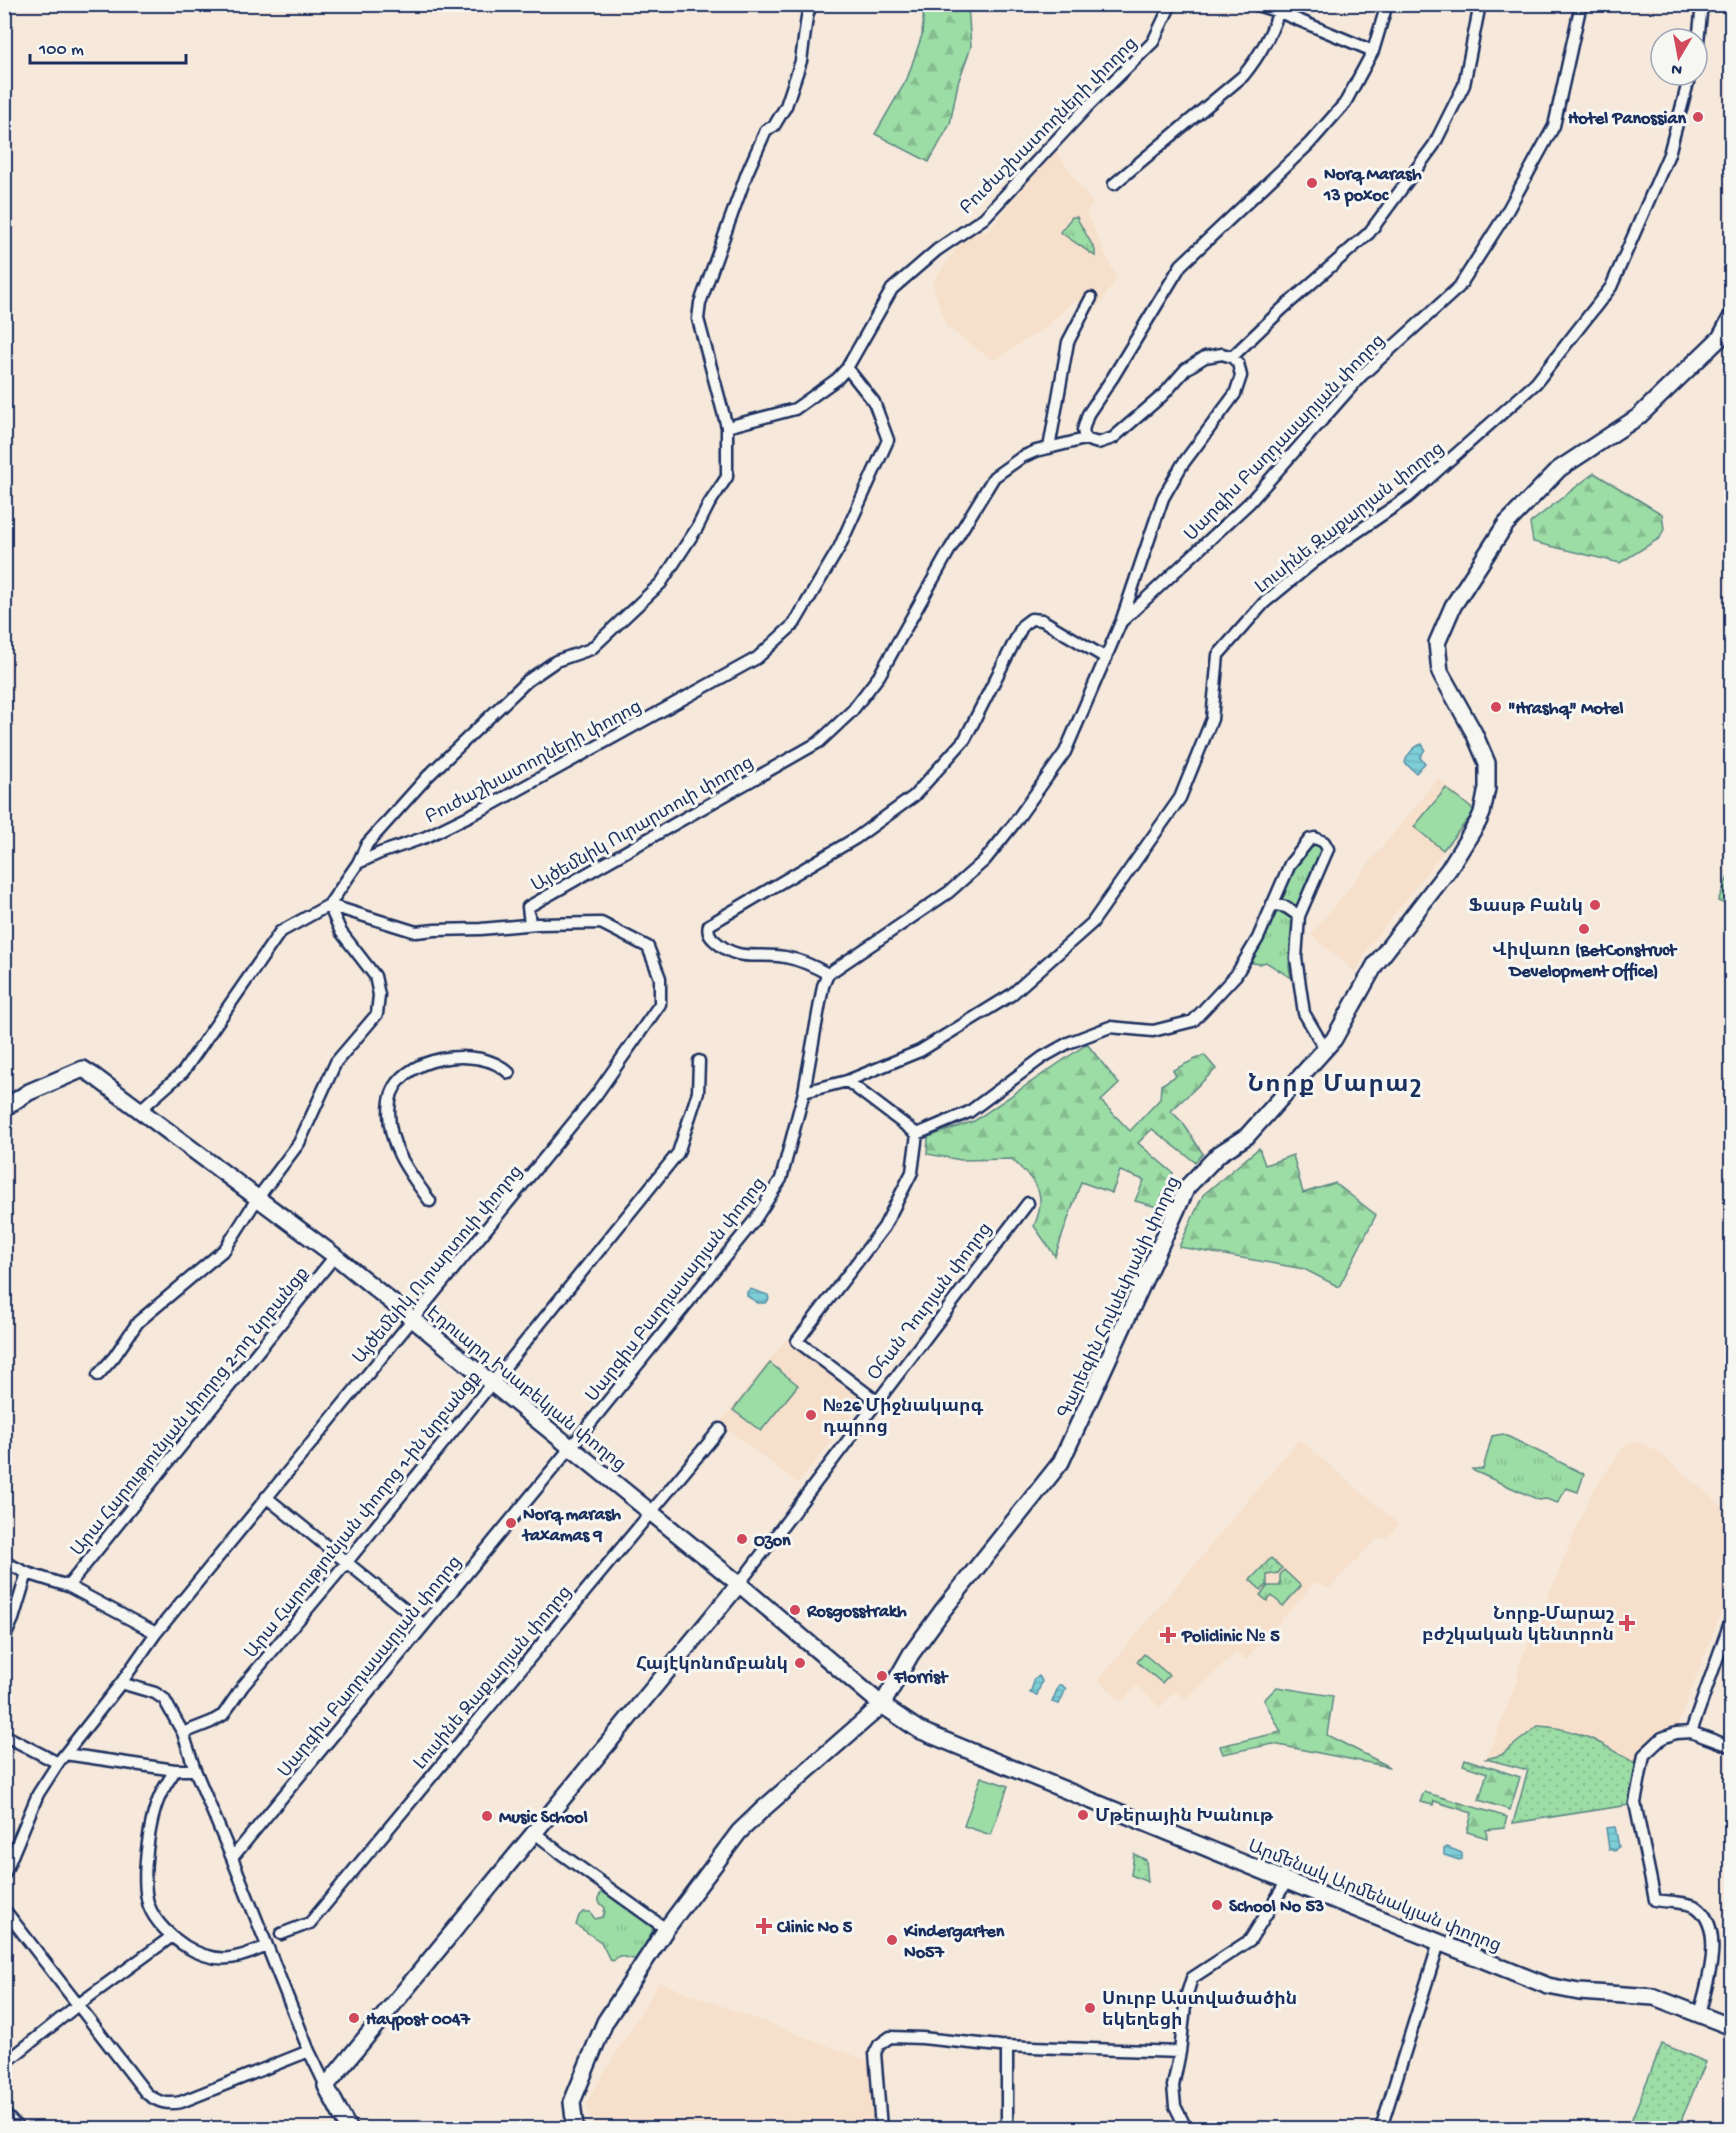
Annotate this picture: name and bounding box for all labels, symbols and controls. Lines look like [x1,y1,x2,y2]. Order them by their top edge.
scale bar [30,27,186,65]
north arrow [1649,27,1709,87]
street label: Բուժաշխատողների փողոց [957,34,1143,220]
text: 100 m [38,40,84,61]
text: N [1670,58,1684,79]
place label: Hotel Panossian [1568,109,1686,130]
marker: Hotel Panossian [1691,110,1705,124]
place label: Norq Marash 13 poxoc [1323,165,1422,207]
marker: Norq Marash 13 poxoc [1305,176,1319,190]
street label: Սարգիս Բաղդասարյան փողոց [1181,331,1390,546]
street label: Լուսինե Զաքարյան փողոց [1252,439,1449,599]
street label: Բուժաշխատողների փողոց [422,697,646,829]
place label: "Hrashq" Motel [1508,699,1623,720]
marker: "Hrashq" Motel [1489,700,1503,714]
street label: Այծեմնիկ Ուրարտուի փողոց [529,753,758,897]
place label: Ֆասթ Բանկ [1469,897,1583,918]
marker: Ֆասթ Բանկ [1588,898,1602,912]
marker: Վիվառո (BetConstruct Development Office) [1577,922,1591,936]
place label: Վիվառո (BetConstruct Development Office) [1492,941,1678,983]
district label: Նորք Մարաշ [1248,1072,1422,1101]
street label: Այծեմնիկ Ուրարտուի փողոց [350,1162,528,1369]
street label: Սարգիս Բաղդասարյան փողոց [583,1174,771,1407]
street label: Գարեգին Հովսեփյանի փողոց [1055,1174,1186,1422]
street label: Օհան Դուրյան փողոց [865,1219,997,1386]
street label: Արա Հարությունյան փողոց 2-րդ նրբանցք [68,1264,314,1561]
street label: Էդուարդ Իսաբեկյան փողոց [422,1303,629,1477]
street label: Արա Հարությունյան փողոց 1-ին նրբանցք [241,1368,486,1663]
place label: №26 Միջնակարգ դպրոց [823,1397,984,1439]
marker: №26 Միջնակարգ դպրոց [804,1408,818,1422]
place label: Norq marash taxamas 9 [521,1505,621,1547]
marker: Norq marash taxamas 9 [504,1516,518,1530]
place label: Ozon [754,1531,791,1552]
marker: Ozon [735,1532,749,1546]
street label: Սարգիս Բաղդասարյան փողոց [275,1553,467,1783]
street label: Լուսինե Զաքարյան փողոց [411,1582,577,1775]
place label: Rosgosstrakh [806,1602,907,1623]
marker: Rosgosstrakh [788,1603,802,1617]
place label: Նորք-Մարաշ բժշկական կենտրոն [1422,1605,1614,1647]
marker: Նորք-Մարաշ բժշկական կենտրոն [1618,1614,1636,1632]
marker: Policlinic № 5 [1159,1626,1177,1644]
place label: Policlinic № 5 [1181,1627,1280,1648]
place label: Հայէկոնոմբանկ [636,1655,788,1676]
marker: Հայէկոնոմբանկ [793,1656,807,1670]
place label: Florrist [893,1668,949,1689]
marker: Florrist [875,1669,889,1683]
place label: Մթերային Խանութ [1095,1807,1274,1828]
place label: Music School [499,1808,588,1829]
marker: Մթերային Խանութ [1076,1808,1090,1822]
marker: Music School [480,1809,494,1823]
street label: Արմենակ Արմենակյան փողոց [1244,1837,1504,1958]
place label: School No 53 [1229,1897,1324,1918]
marker: School No 53 [1210,1898,1224,1912]
marker: Clinic No 5 [755,1917,773,1935]
place label: Clinic No 5 [776,1918,853,1939]
place label: Kindergarten No57 [903,1922,1005,1964]
marker: Kindergarten No57 [885,1933,899,1947]
place label: Սուրբ Աստվածածին եկեղեցի [1102,1990,1297,2032]
marker: Սուրբ Աստվածածին եկեղեցի [1083,2001,1097,2015]
place label: Haypost 0047 [366,2010,472,2031]
marker: Haypost 0047 [347,2011,361,2025]

